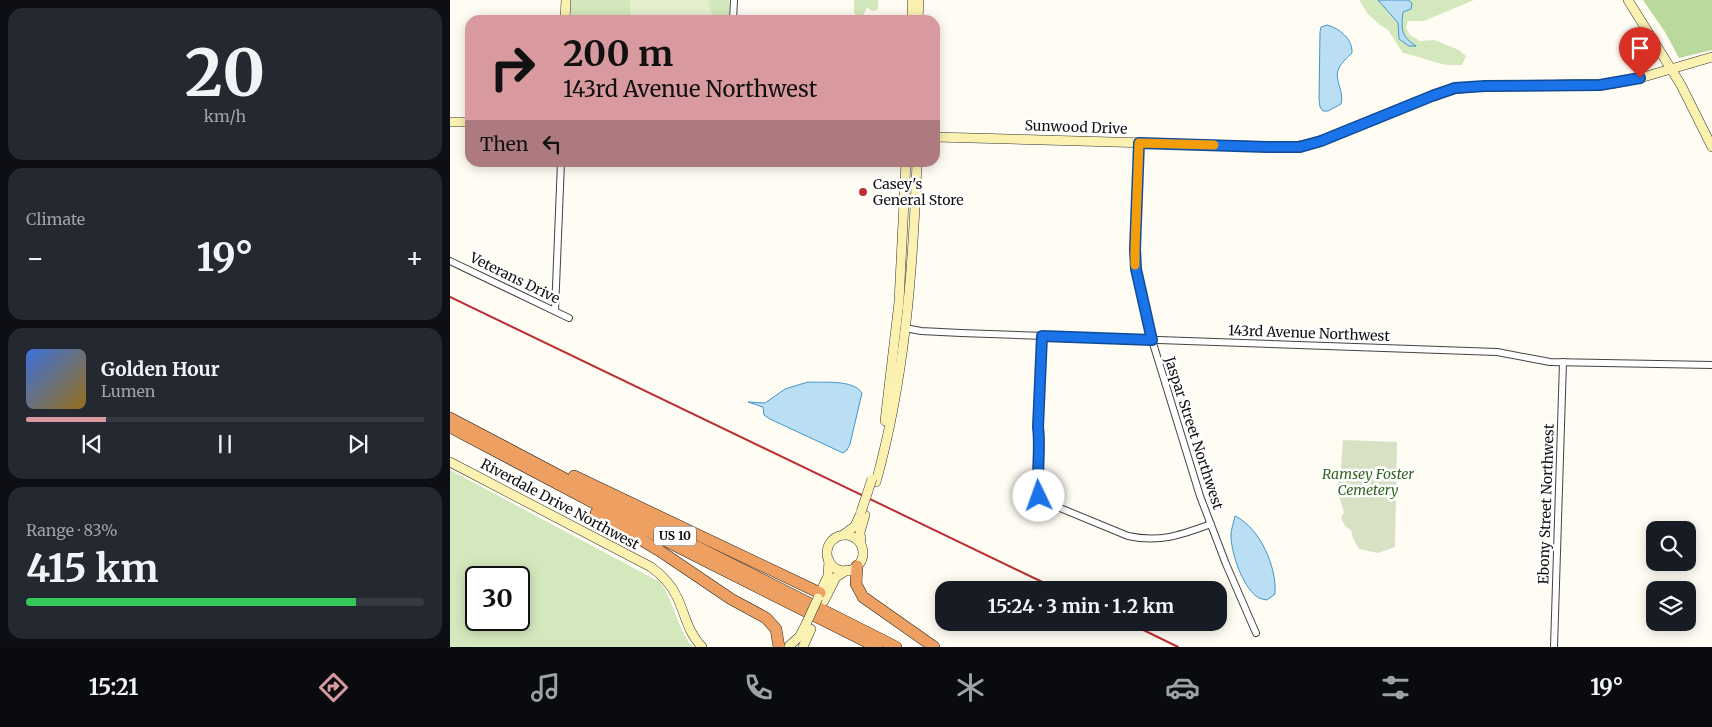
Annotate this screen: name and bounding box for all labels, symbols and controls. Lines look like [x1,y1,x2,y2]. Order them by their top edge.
pin [1619,27,1661,78]
text: 20 [185,32,265,114]
text: 200 m [563,32,673,76]
icon: arrive [1626,34,1654,62]
icon: right [480,35,545,100]
text: 143rd Avenue Northwest [563,75,817,103]
text: km/h [204,106,246,126]
street label: Sunwood Drive [1024,116,1128,138]
icon: left [538,130,566,158]
text: Then [480,132,528,156]
place label: Casey's General Store [873,175,964,209]
marker: Casey's General Store [857,186,869,198]
text: Climate [26,209,85,229]
text: 19° [197,234,254,281]
text: − [26,240,45,276]
text: + [405,240,424,276]
street label: Veterans Drive [466,248,563,308]
street label: 143rd Avenue Northwest [1228,321,1391,345]
street label: Jaspar Street Northwest [1161,353,1227,512]
text: Golden Hour [101,357,220,381]
text: Lumen [101,381,155,401]
street label: Ebony Street Northwest [1534,423,1558,585]
icon: previous [78,430,106,458]
icon: pause [211,430,239,458]
icon: next [344,430,372,458]
street label: Riverdale Drive Northwest [478,455,643,554]
park label: Ramsey Foster Cemetery [1322,465,1414,499]
position arrow [1012,469,1064,521]
text: Range · 83% [26,520,118,540]
map controls [1646,521,1696,631]
button: search [1646,521,1696,571]
road number: US 10 [654,526,696,546]
text: 415 km [26,545,158,592]
speed limit sign: 30 [465,566,530,631]
button: layers [1646,581,1696,631]
text: 15:24 · 3 min · 1.2 km [988,594,1174,618]
icon: directions [316,670,351,705]
icon: music [528,670,563,705]
icon: phone [741,670,776,705]
icon: climate [953,670,988,705]
icon: car [1165,670,1200,705]
icon: filters [1378,670,1413,705]
text: 15:21 [89,673,138,701]
text: 19° [1590,673,1623,701]

